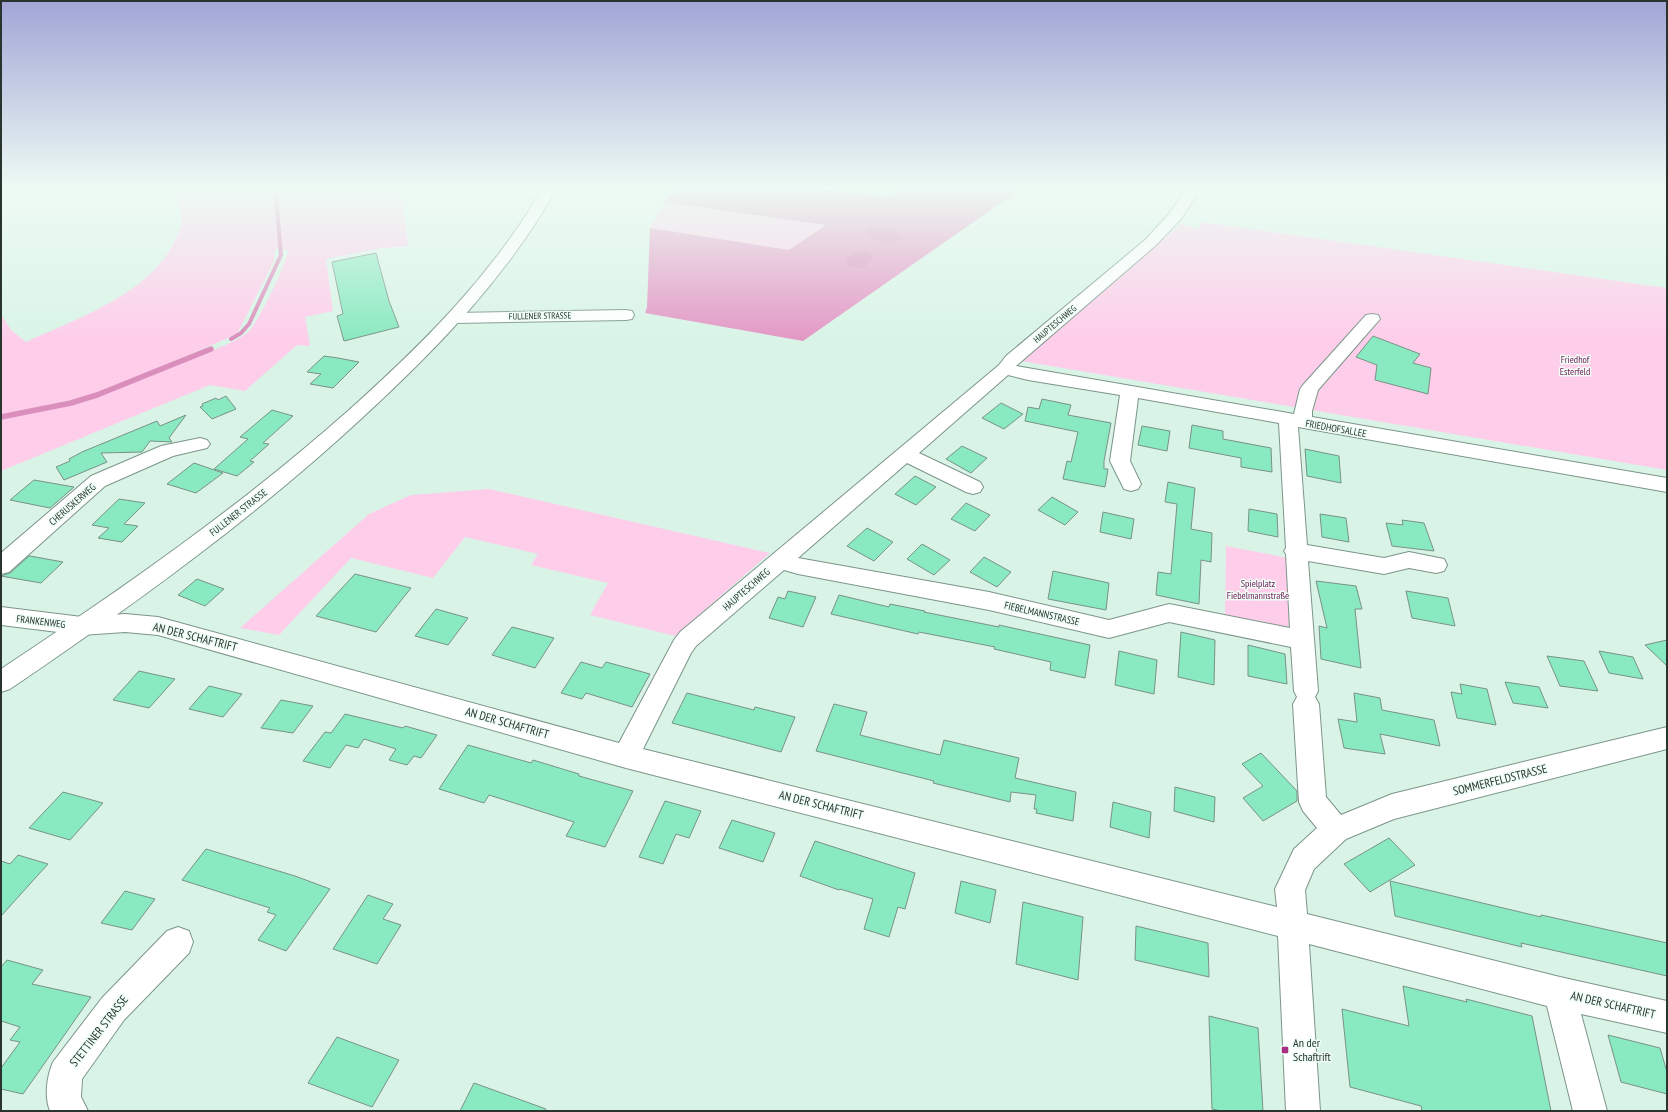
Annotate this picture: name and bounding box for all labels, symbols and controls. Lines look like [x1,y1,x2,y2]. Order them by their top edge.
street label: HAUPTESCHWEG [1031,302,1079,345]
street label: FULLENER STRASSE [509,309,571,322]
park label: Friedhof Esterfeld [1560,353,1590,378]
street label: FRIEDHOFSALLEE [1304,417,1367,440]
street label: CHERUSKERWEG [46,480,99,528]
street label: FULLENER STRASSE [207,486,270,539]
street label: HAUPTESCHWEG [720,565,773,614]
park label: Spielplatz Fiebelmannstraße [1227,577,1289,602]
street label: FIEBELMANNSTRASSE [1003,599,1081,628]
street label: FRANKENWEG [16,612,66,631]
street label: AN DER SCHAFTRIFT [151,619,239,654]
street label: AN DER SCHAFTRIFT [464,703,551,742]
street label: SOMMERFELDSTRASSE [1451,761,1548,798]
street label: AN DER SCHAFTRIFT [777,787,865,822]
street label: AN DER SCHAFTRIFT [1569,987,1657,1022]
street label: STETTINER STRASSE [66,992,131,1069]
place label: An der Schaftrift [1293,1035,1332,1064]
marker: An der Schaftrift [1280,1045,1290,1055]

